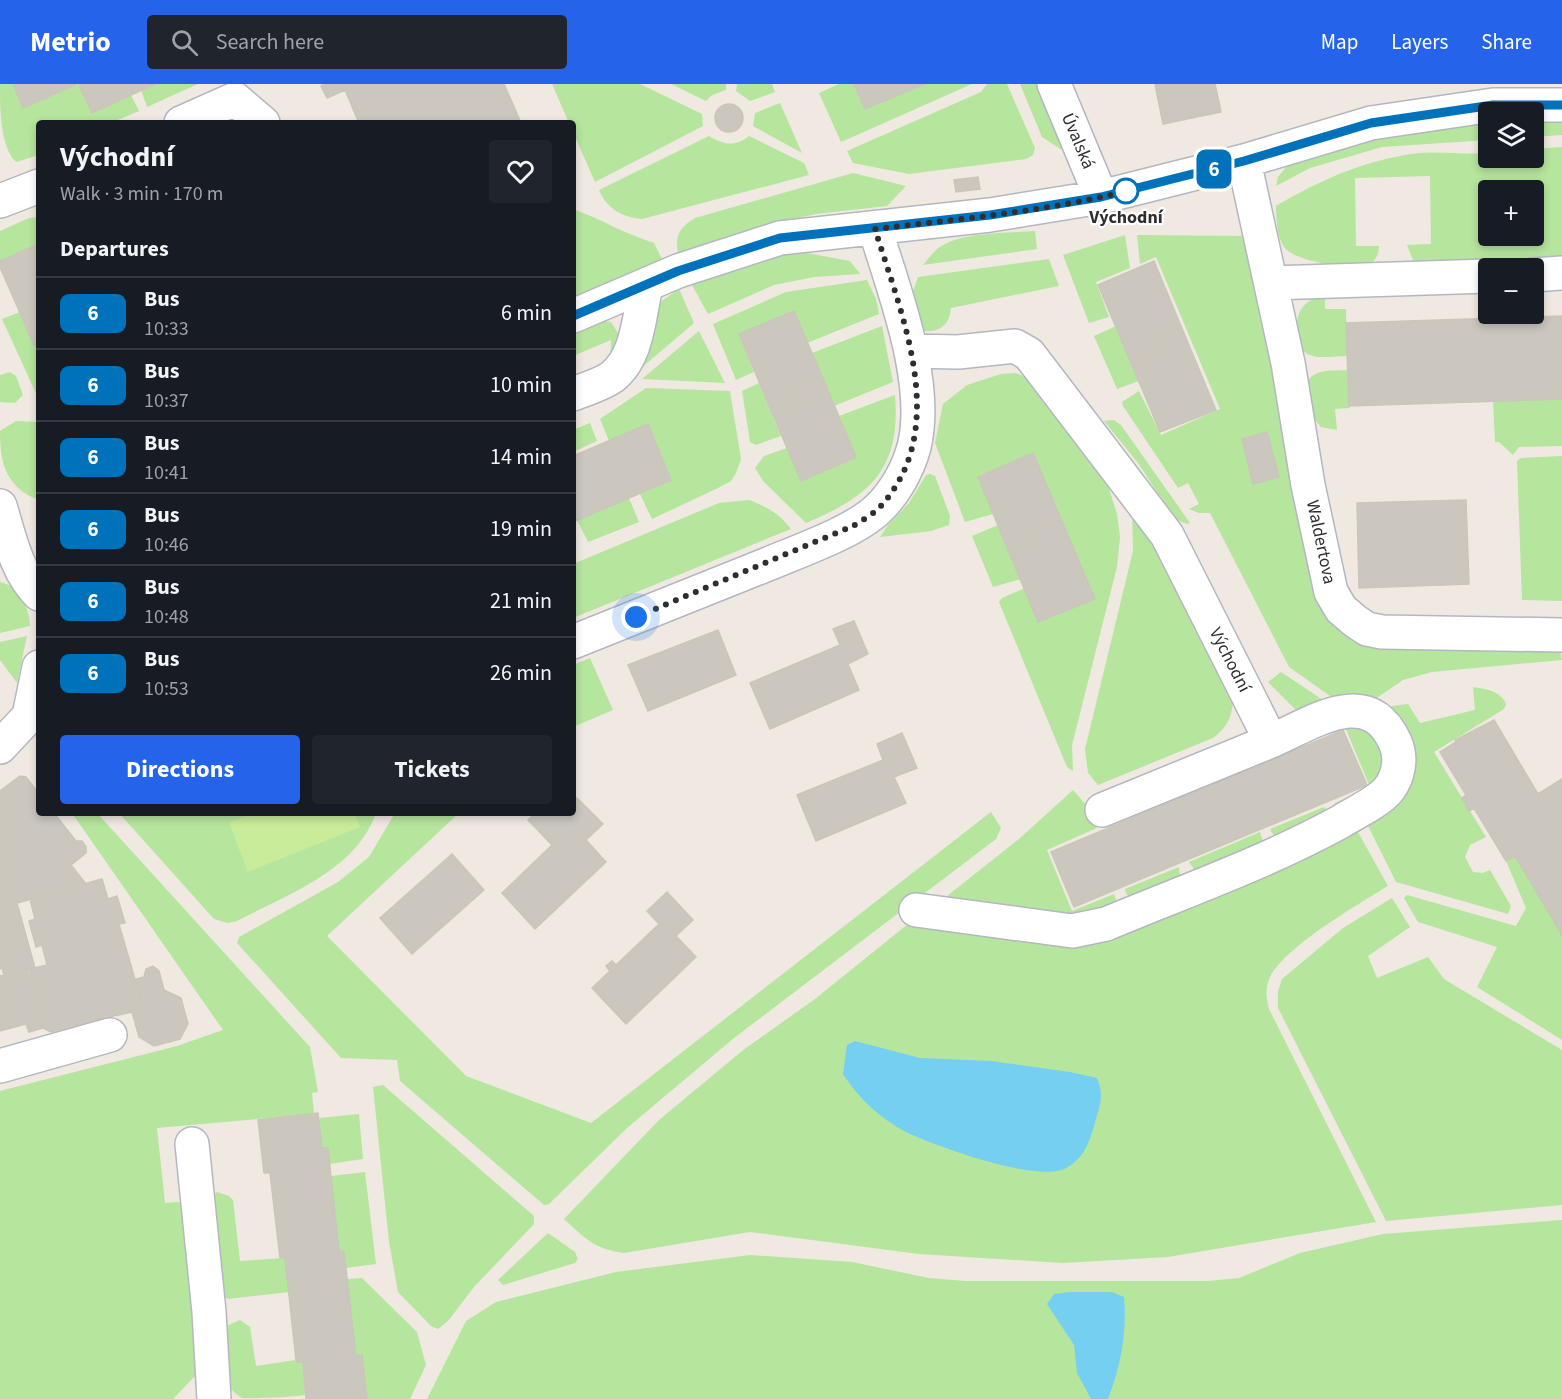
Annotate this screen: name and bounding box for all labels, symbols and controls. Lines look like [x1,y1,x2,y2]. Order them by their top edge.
search box [147,15,567,69]
text: Metrio [30,22,111,62]
icon: search [168,26,201,59]
text: Search here [216,26,324,58]
text: Map [1321,27,1358,57]
text: Layers [1391,27,1448,57]
text: Share [1481,27,1532,57]
map controls [1478,102,1544,324]
button: layers [1478,102,1544,168]
street label: Úvalská [1055,109,1101,173]
text: Východní [60,137,174,177]
button: heart [489,140,552,203]
line badge: 6 [1194,150,1234,188]
text: 6 [1208,154,1220,184]
marker: Východní [1113,178,1139,204]
text: Walk · 3 min · 170 m [60,180,223,208]
button: + [1478,180,1544,246]
place label: Východní [1088,205,1164,230]
text: Departures [60,233,169,265]
button: − [1478,258,1544,324]
text: Bus [144,283,180,315]
text: 6 min [501,297,552,329]
text: 6 [87,298,99,328]
text: 10:33 [144,315,189,343]
text: Bus [144,355,180,387]
text: 10 min [490,369,552,401]
text: 6 [87,370,99,400]
text: 10:37 [144,387,189,415]
text: Bus [144,427,180,459]
text: 14 min [490,441,552,473]
text: 6 [87,442,99,472]
text: 10:41 [144,459,189,487]
street label: Waldertova [1300,498,1342,586]
text: Bus [144,499,180,531]
text: 19 min [490,513,552,545]
text: 6 [87,514,99,544]
text: 10:46 [144,531,189,559]
text: Bus [144,571,180,603]
text: 21 min [490,585,552,617]
text: 6 [87,586,99,616]
your location [621,602,651,632]
text: 10:48 [144,603,189,631]
street label: Východní [1203,623,1257,697]
text: Bus [144,643,180,675]
text: 26 min [490,657,552,689]
text: 6 [87,658,99,688]
text: 10:53 [144,675,189,703]
button: Directions [60,735,300,804]
button: Tickets [312,735,552,804]

